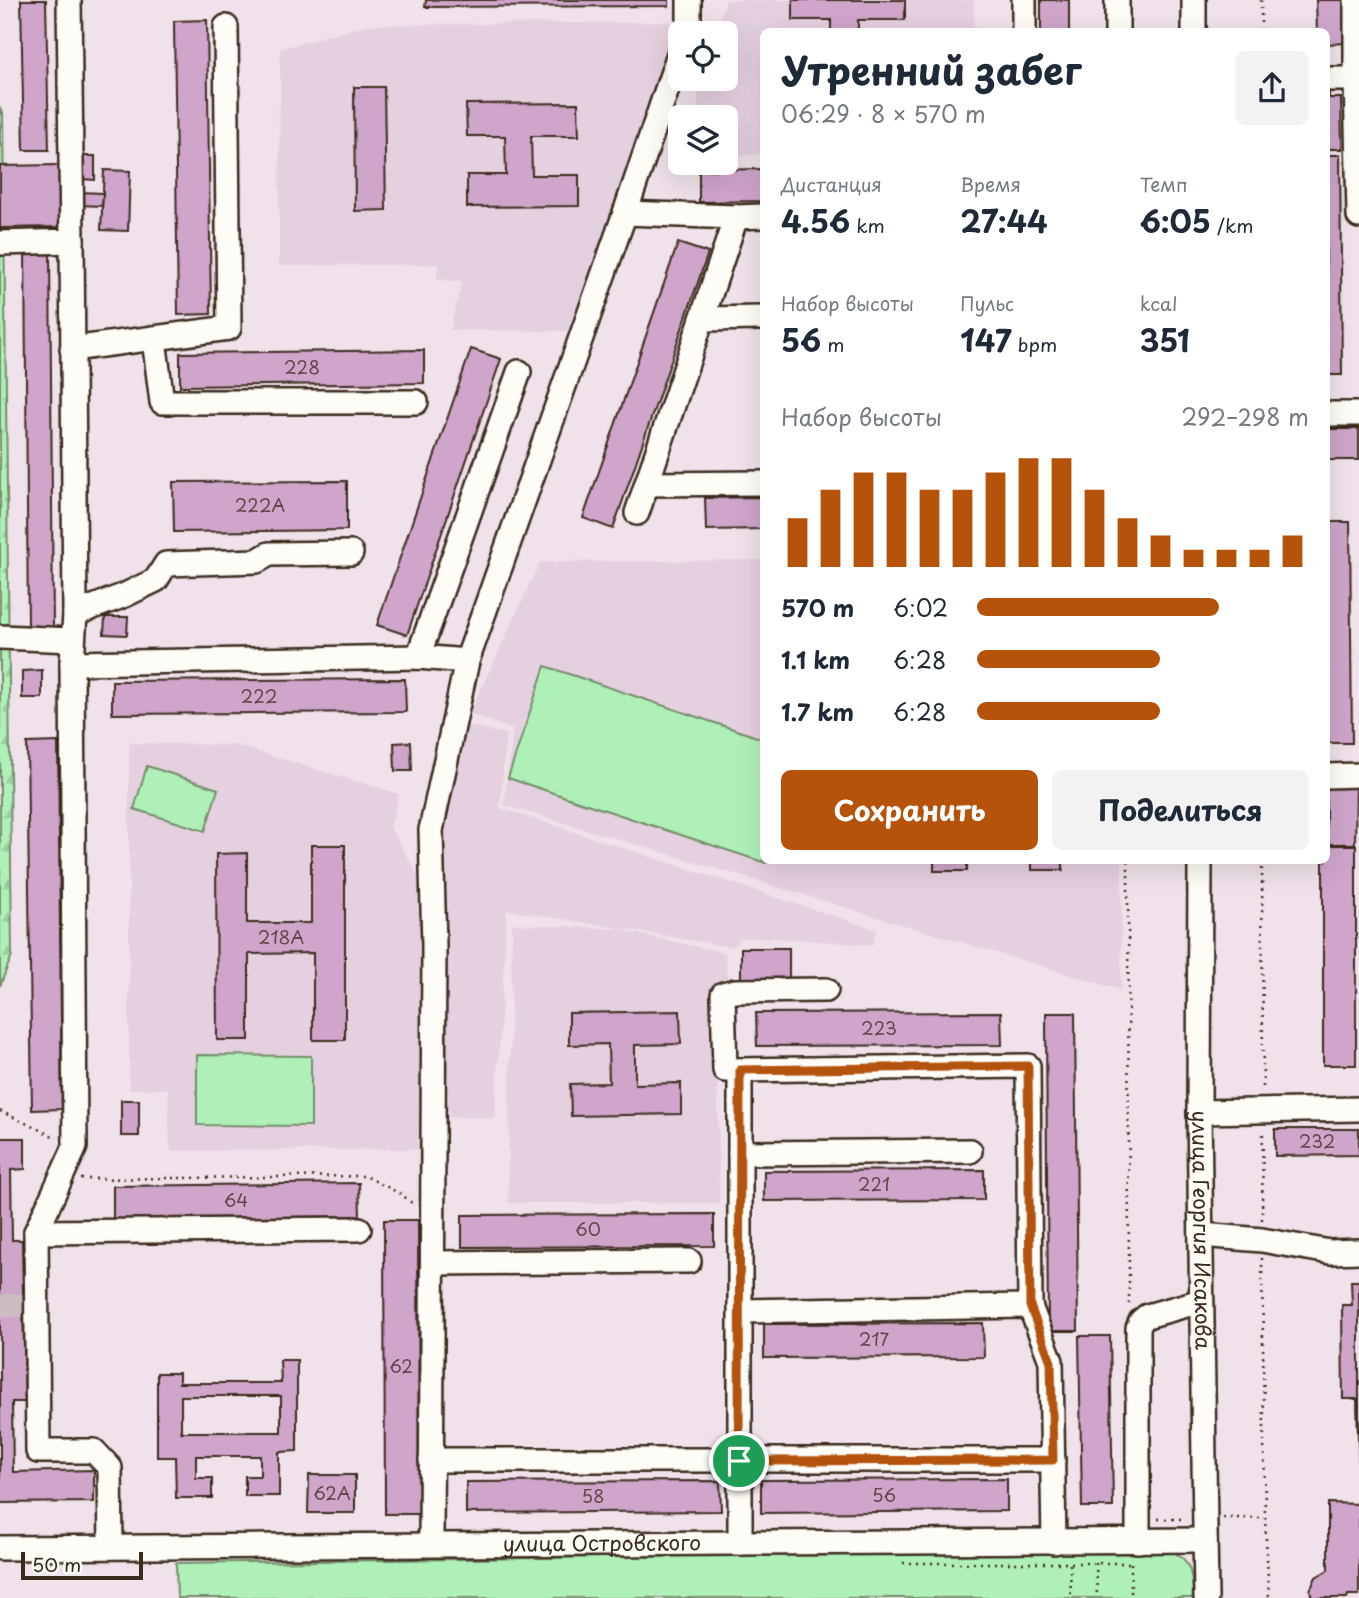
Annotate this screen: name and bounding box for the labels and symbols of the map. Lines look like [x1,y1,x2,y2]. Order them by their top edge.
house number: 228 [284,353,320,380]
house number: 222А [235,491,286,518]
house number: 222 [241,682,277,709]
house number: 218А [258,923,304,950]
house number: 223 [861,1014,897,1041]
street label: улица Георгия Исакова [1185,1110,1220,1350]
house number: 232 [1299,1127,1335,1154]
house number: 221 [858,1170,890,1197]
house number: 64 [224,1186,248,1213]
house number: 60 [575,1215,601,1242]
house number: 217 [859,1325,890,1352]
house number: 62 [389,1352,413,1379]
pin [709,1431,769,1491]
house number: 62А [313,1479,351,1506]
house number: 56 [872,1481,896,1508]
house number: 58 [582,1482,604,1509]
street label: улица Островского [503,1525,701,1559]
scale bar [21,1549,144,1581]

